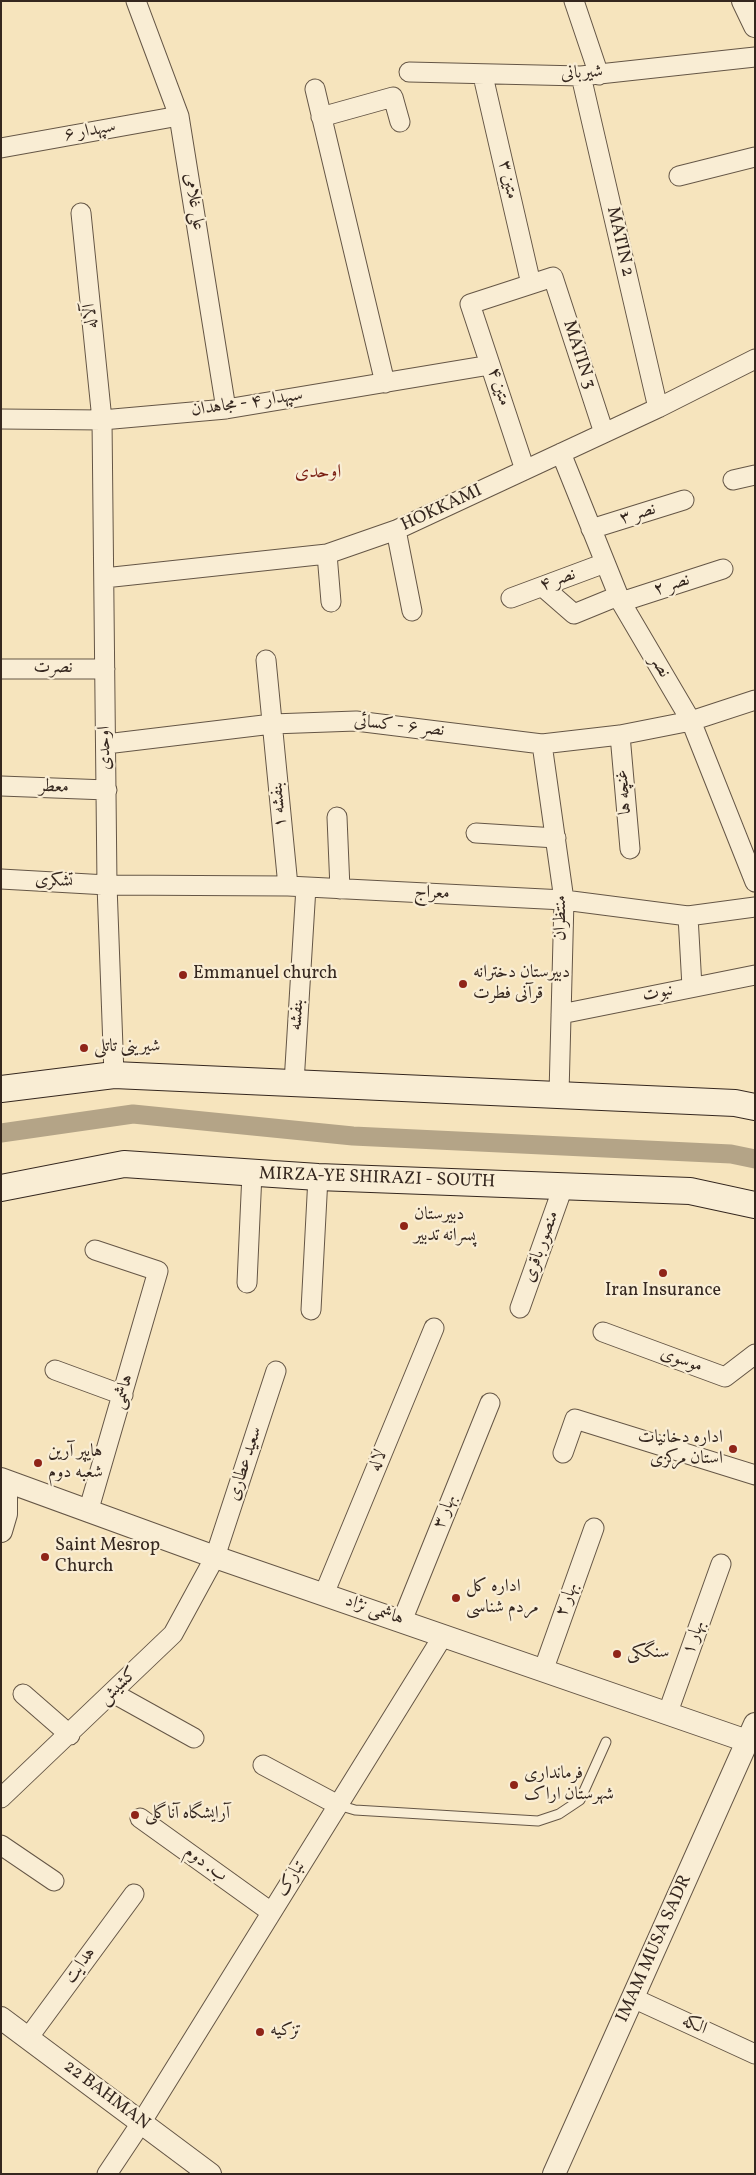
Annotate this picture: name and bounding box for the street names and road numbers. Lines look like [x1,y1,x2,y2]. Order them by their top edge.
street label: شیربانی [560,62,604,86]
street label: سپهدار ۶ [62,117,118,147]
street label: متین ۳ [492,158,522,202]
street label: علی غلامی [178,172,208,232]
street label: MATIN 2 [600,205,638,279]
street label: آلاله [80,302,104,330]
street label: MATIN 3 [557,318,599,392]
street label: متین ۴ [482,365,514,409]
street label: سپهدار ۴ - مجاهدان [190,385,304,423]
street label: HOKKAMI [398,481,486,537]
street label: نصر ۳ [617,499,659,531]
street label: نصر ۴ [537,565,579,597]
street label: نصر ۲ [651,570,693,602]
street label: نصر [644,652,674,682]
street label: نصرت [33,658,73,680]
street label: نصر ۶ - کسائی [353,712,445,742]
street label: اوحدی [95,726,117,770]
street label: غنچه ها [612,769,638,815]
street label: معطر [39,777,69,799]
street label: بنفشه ۱ [267,781,293,829]
street label: تشکری [34,870,74,894]
street label: معراج [414,882,450,906]
street label: منتظران [551,895,573,941]
street label: نبوت [641,980,675,1008]
street label: بنفشه [286,999,310,1031]
street label: MIRZA-YE SHIRAZI - SOUTH [258,1164,496,1194]
street label: منصور باقری [519,1208,565,1286]
street label: موسوی [657,1343,705,1379]
street label: هاشمی [109,1372,139,1412]
street label: سعید عطاری [224,1424,268,1504]
street label: لاله [365,1447,393,1475]
street label: بهار ۳ [429,1492,463,1532]
street label: بهار ۲ [552,1580,584,1620]
street label: هاشمی نژاد [342,1591,406,1631]
street label: بهار ۱ [679,1618,711,1658]
street label: کشیش [95,1663,143,1711]
street label: ب. دوم [179,1842,231,1888]
street label: تبارک [272,1857,312,1901]
street label: IMAM MUSA SADR [613,1872,697,2026]
street label: هدایت [61,1944,101,1988]
street label: الکه [678,2011,710,2041]
street label: 22 BAHMAN [59,2056,153,2136]

